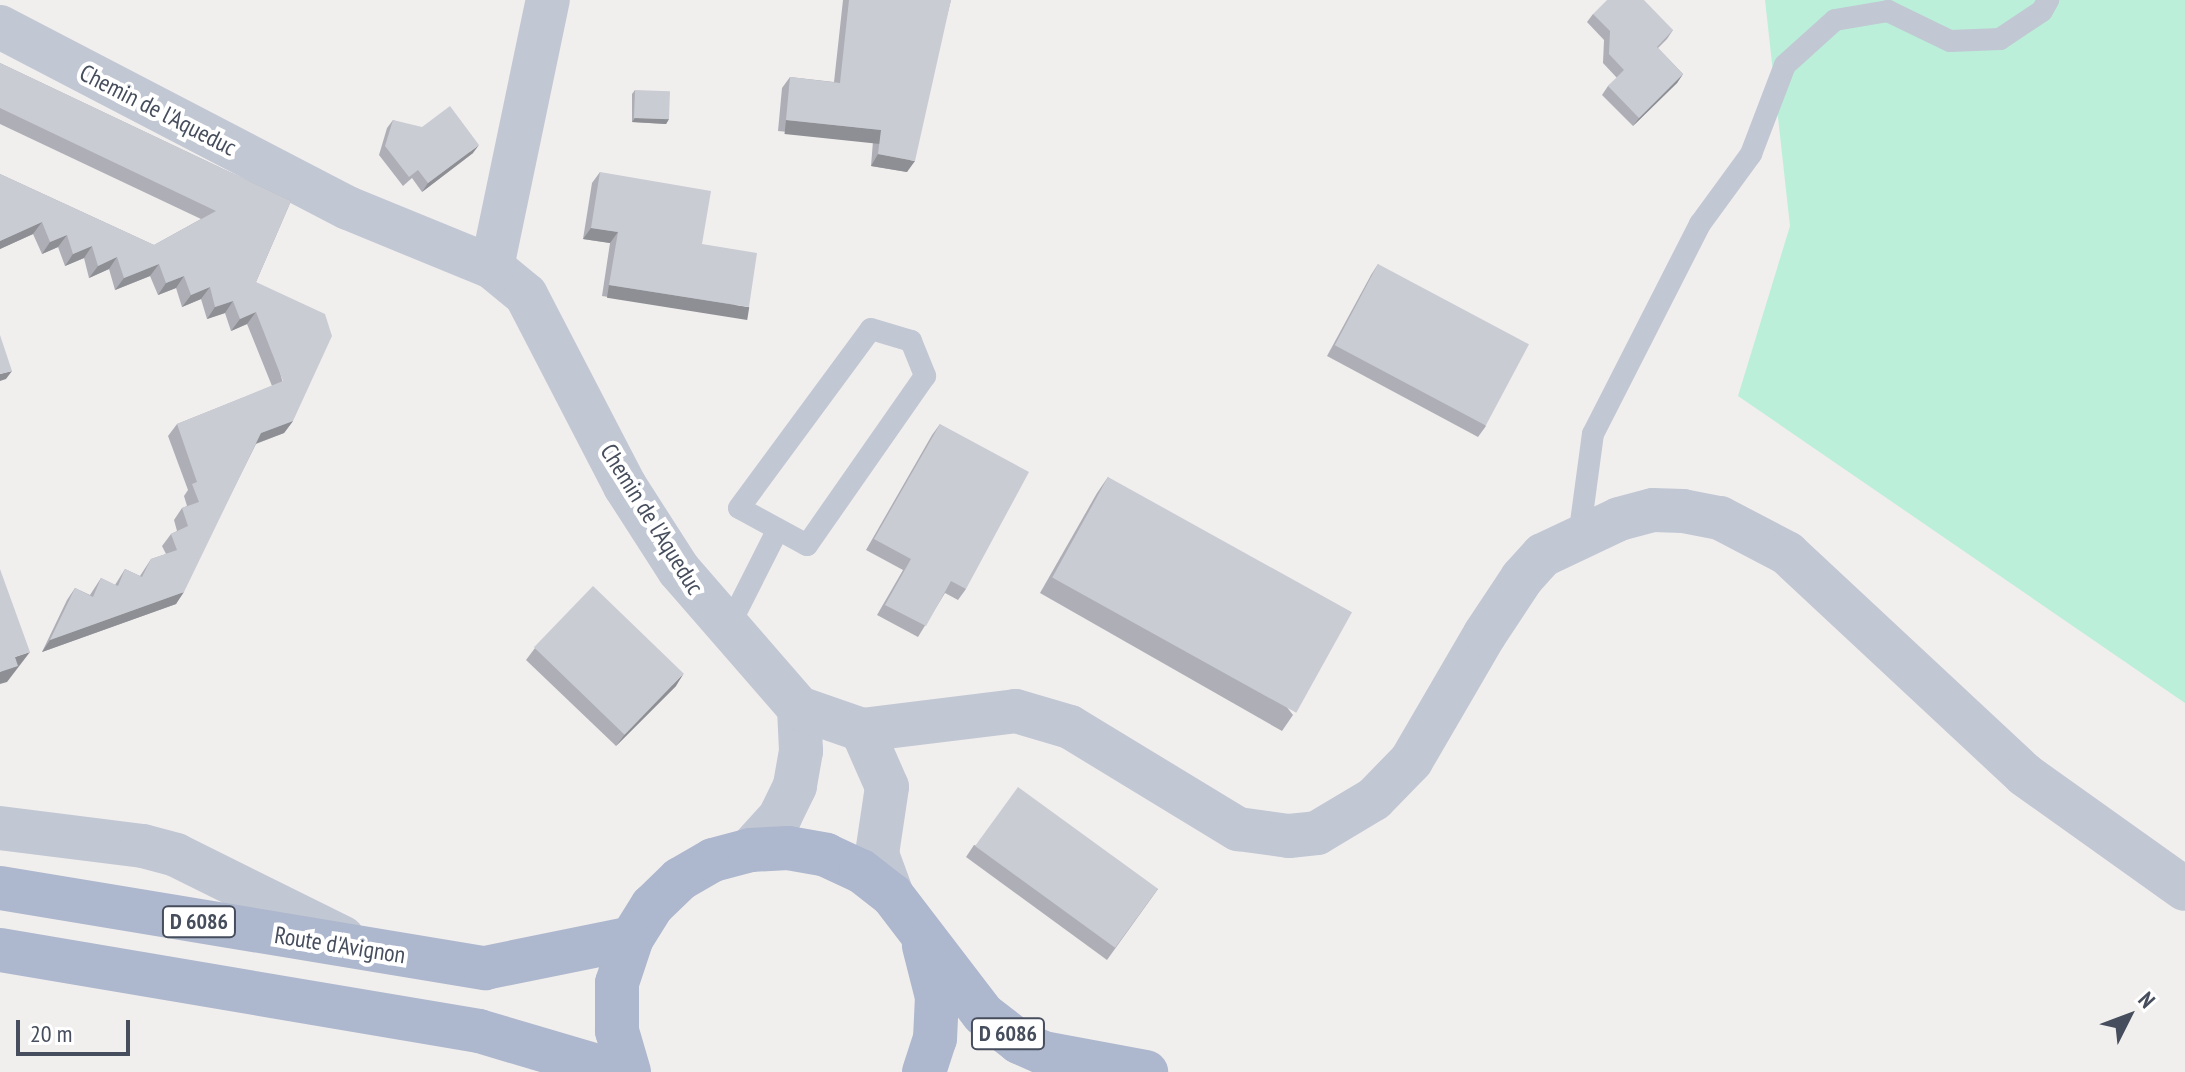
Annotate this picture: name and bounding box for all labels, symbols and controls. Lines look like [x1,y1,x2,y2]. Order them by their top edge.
street label: Chemin de l'Aqueduc [75,58,241,162]
street label: Chemin de l'Aqueduc [594,438,710,600]
road number: D 6086 [161,904,237,940]
street label: Route d'Avignon [273,920,407,970]
north arrow [2089,976,2169,1056]
text: N [2132,986,2161,1014]
scale bar [20,1004,134,1054]
road number: D 6086 [970,1016,1046,1052]
text: 20 m [30,1018,72,1049]

